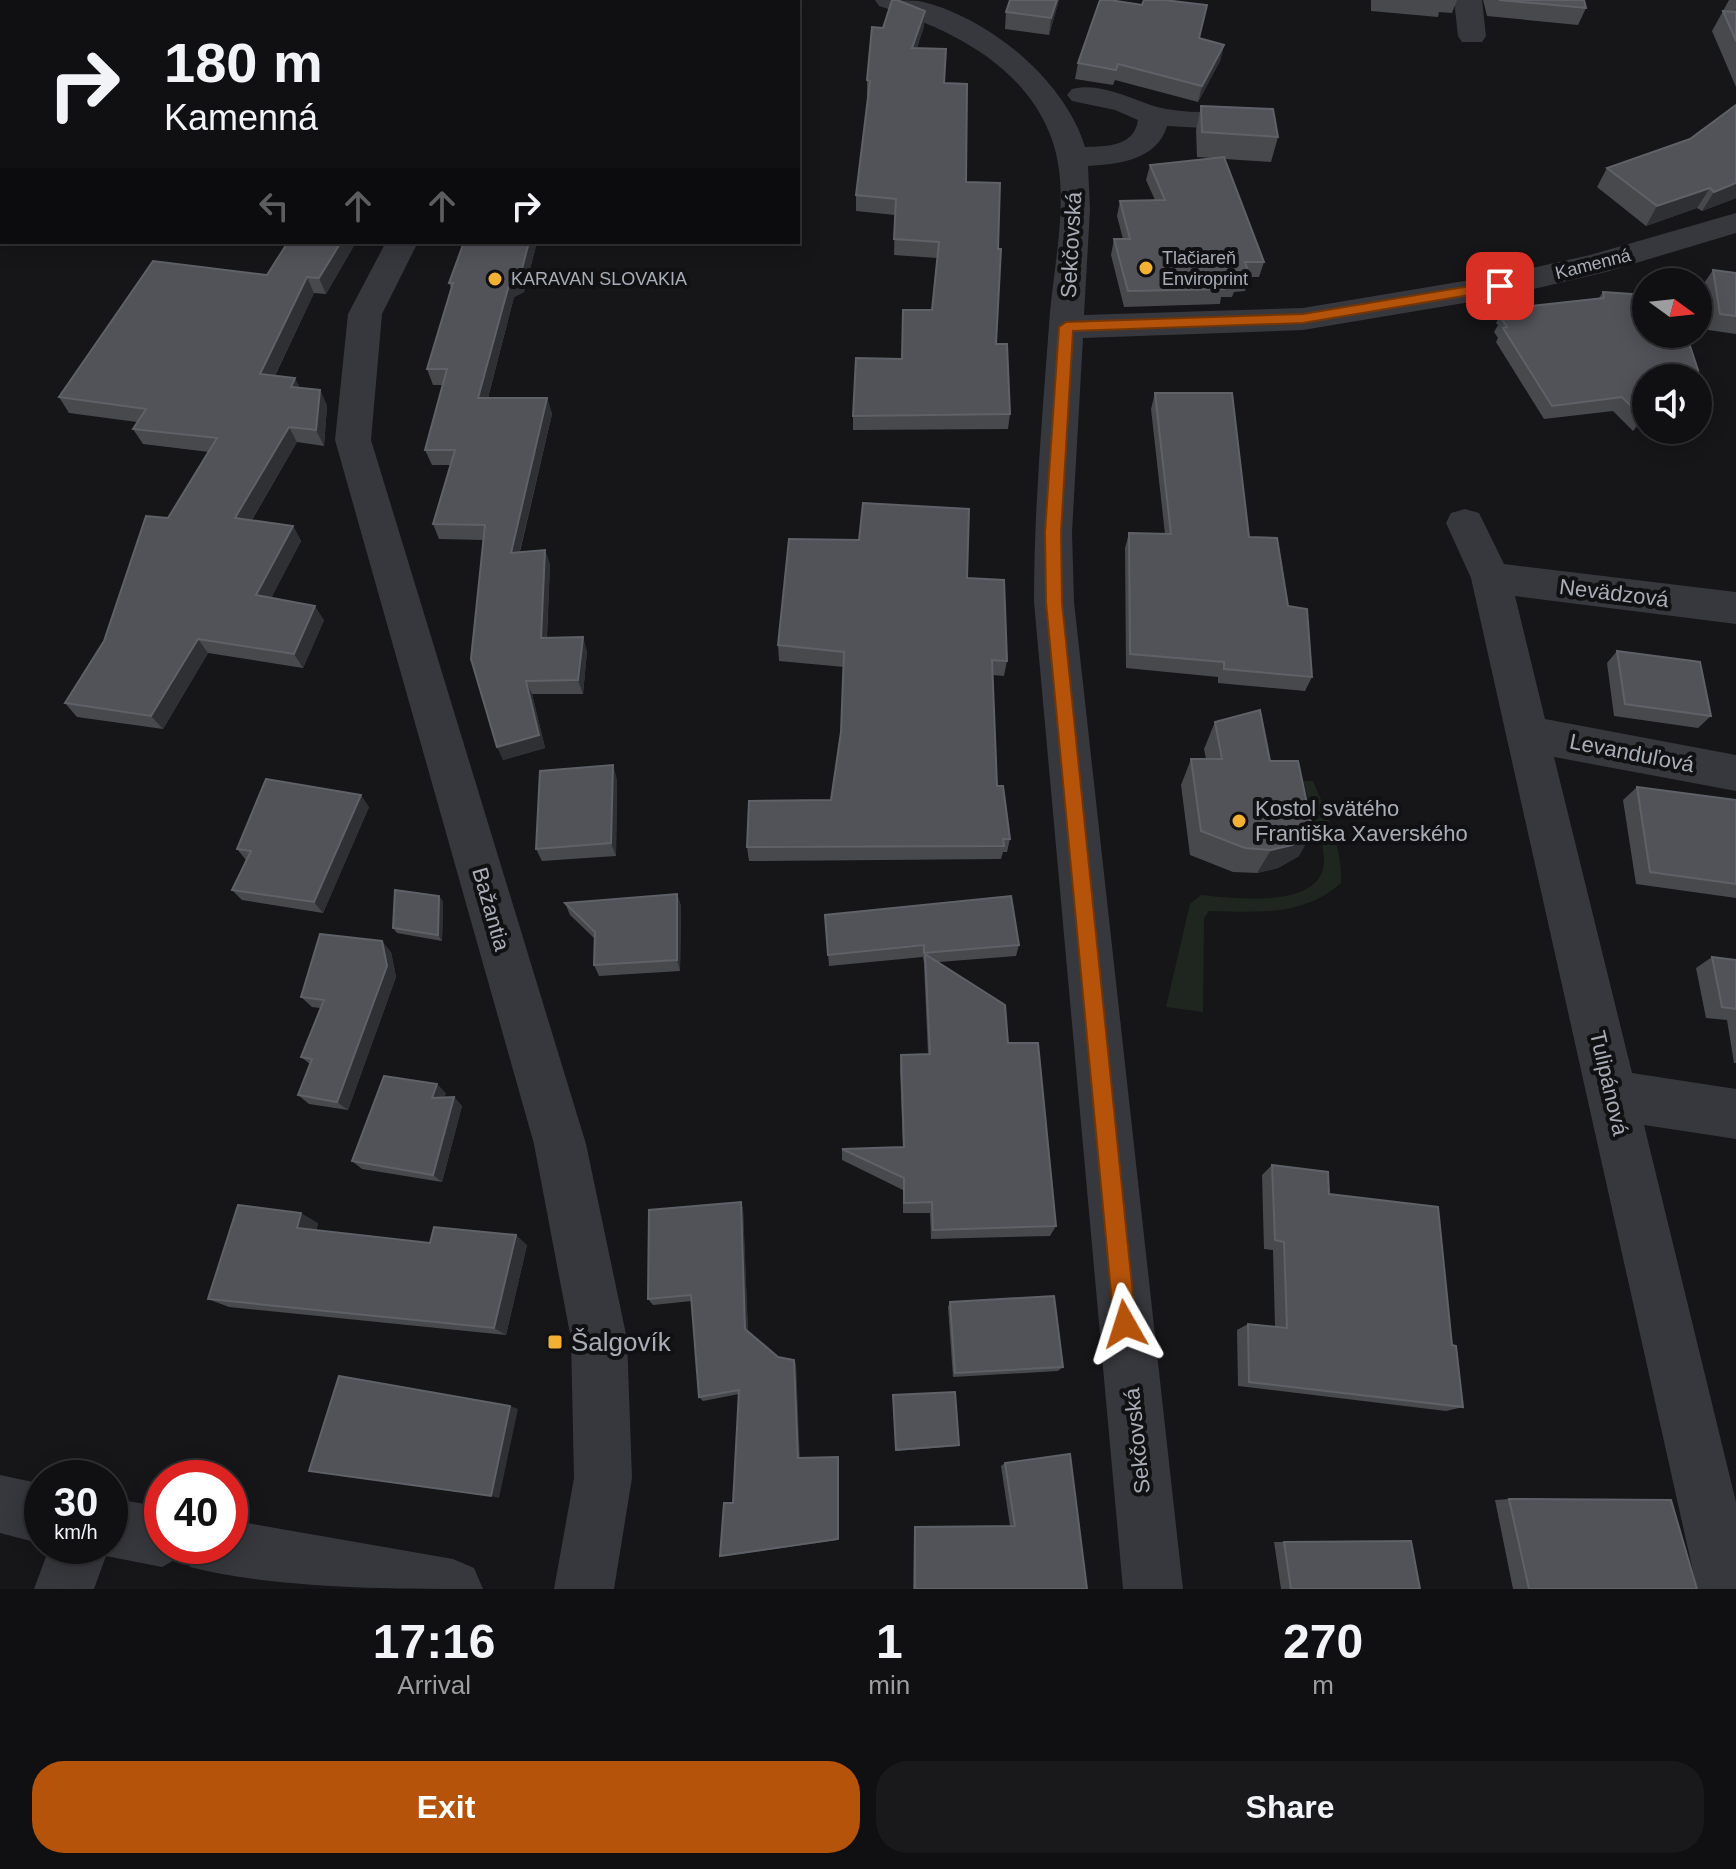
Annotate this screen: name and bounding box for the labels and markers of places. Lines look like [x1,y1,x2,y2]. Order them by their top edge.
place label: Tlačiareň Enviroprint [1162,248,1248,289]
pin [1466,252,1534,320]
marker: Tlačiareň Enviroprint [1137,259,1155,277]
place label: KARAVAN SLOVAKIA [511,269,687,289]
marker: KARAVAN SLOVAKIA [486,270,504,288]
place label: Kostol svätého Františka Xaverského [1255,796,1468,846]
marker: Kostol svätého Františka Xaverského [1230,812,1248,830]
place label: Šalgovík [571,1327,672,1357]
marker: Šalgovík [546,1333,564,1351]

